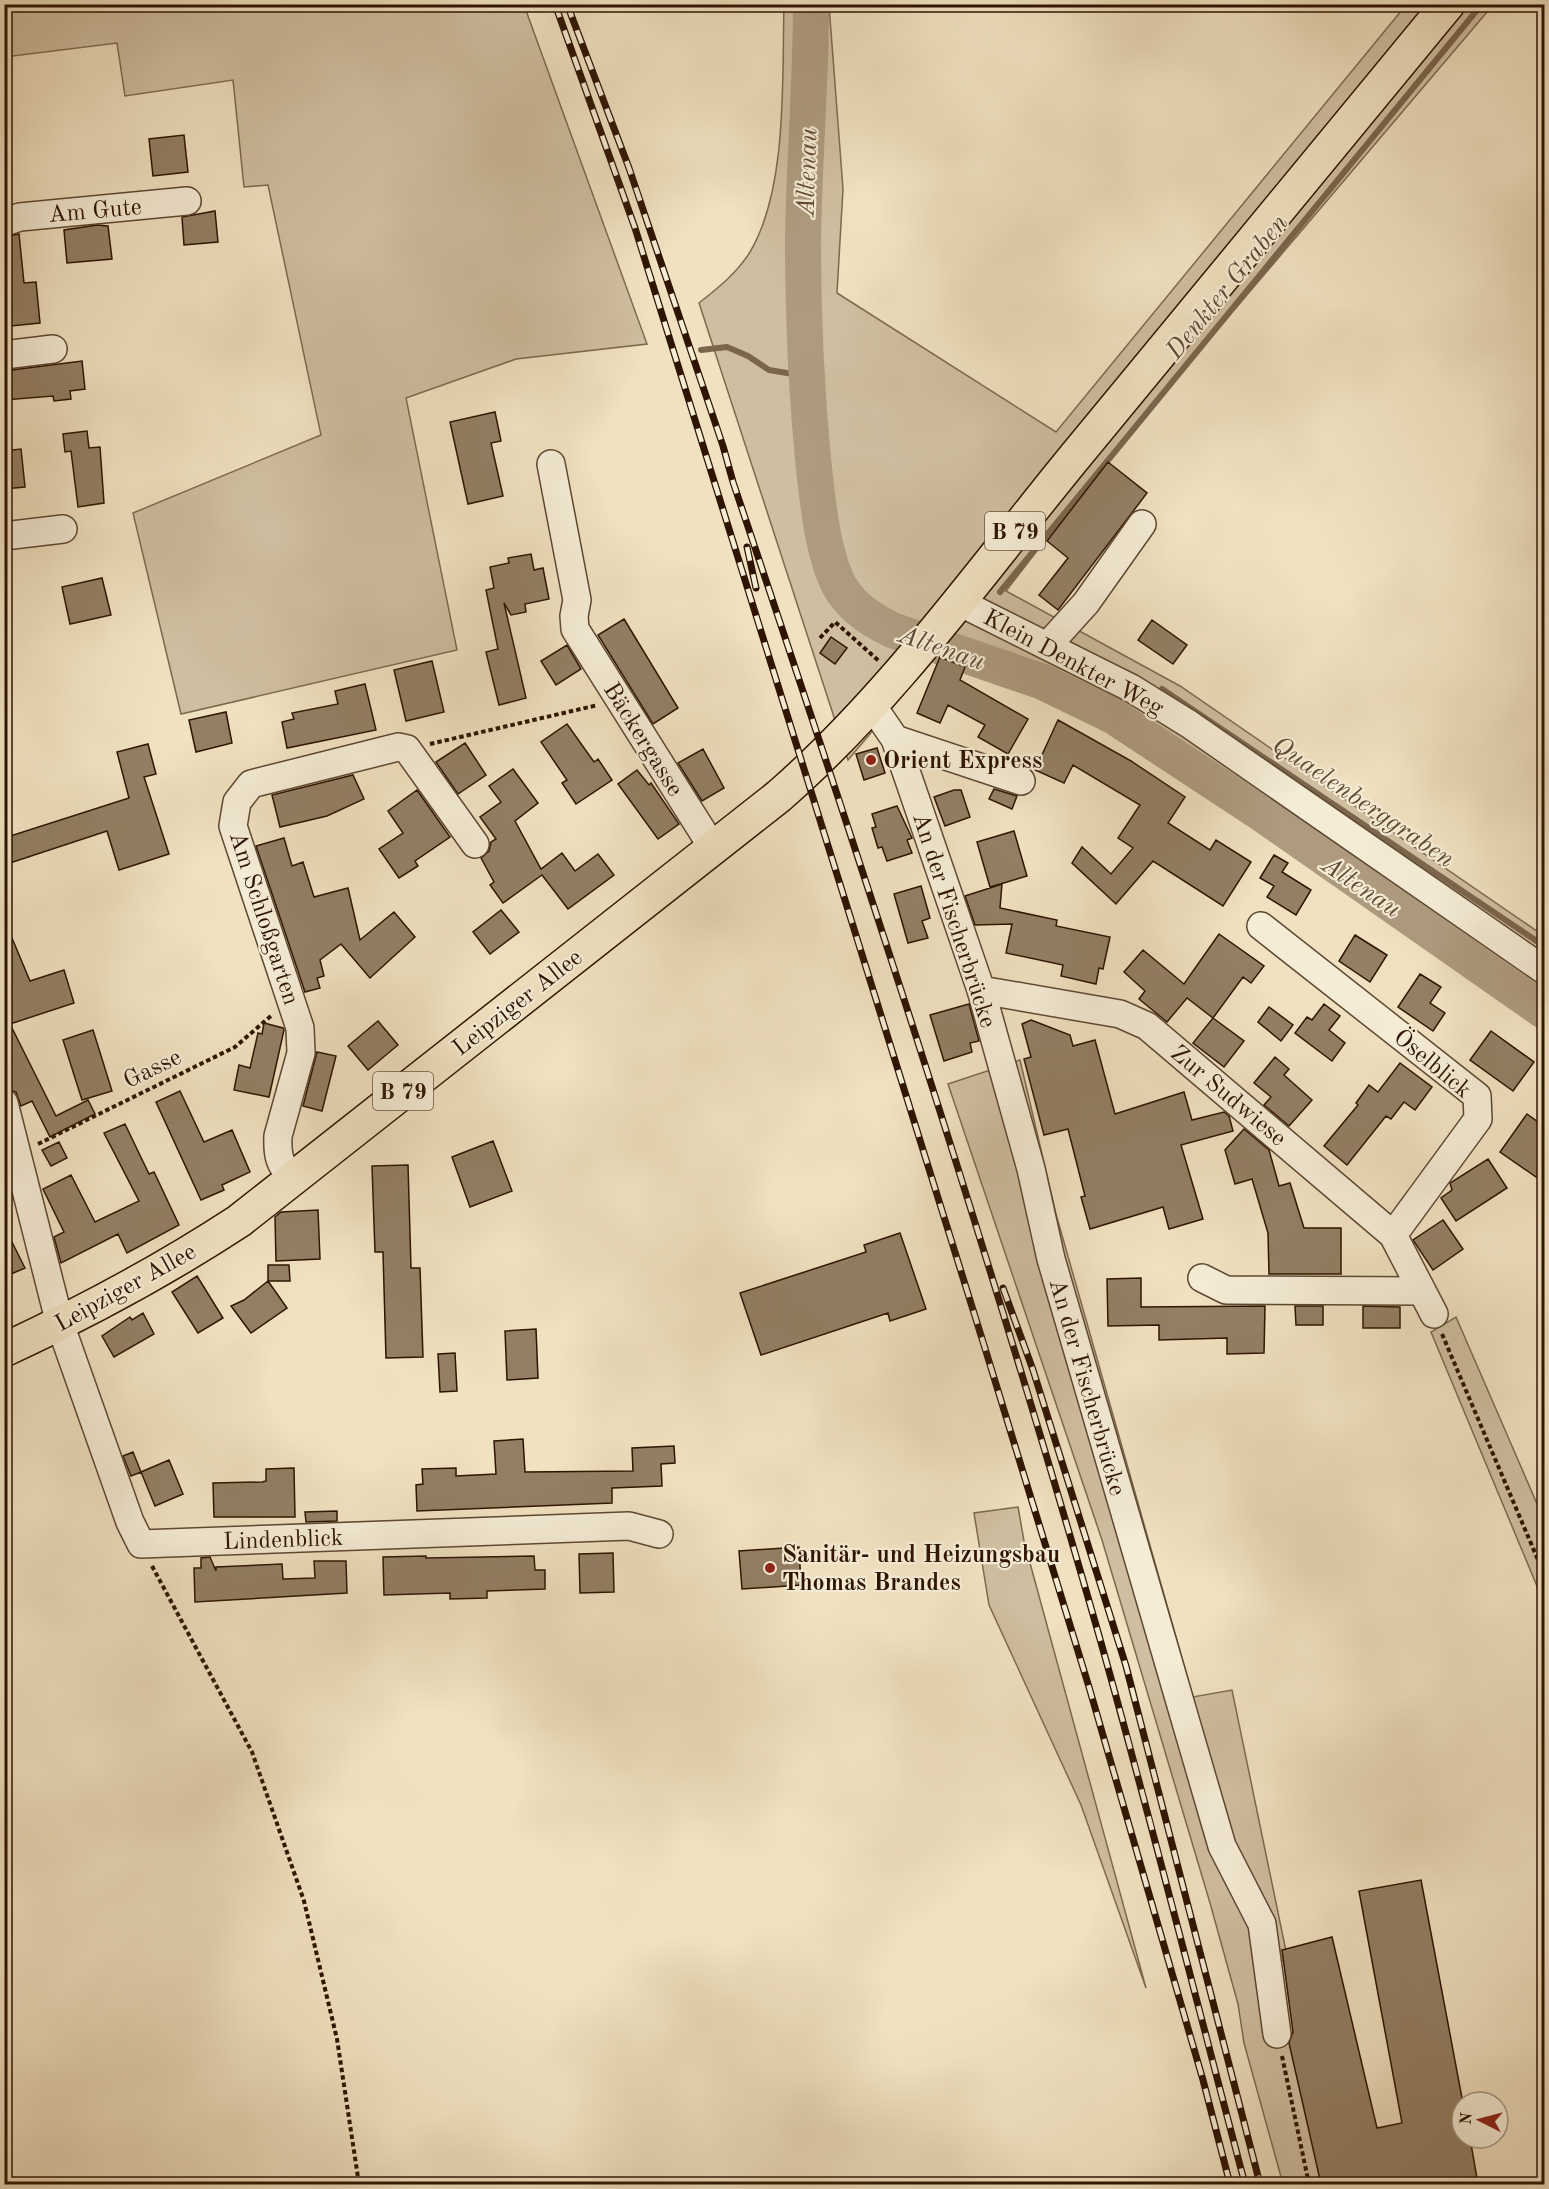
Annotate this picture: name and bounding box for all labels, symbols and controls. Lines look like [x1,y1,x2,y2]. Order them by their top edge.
water label: Altenau [793,127,823,219]
street label: Am Gute [47,196,143,228]
water label: Denkter Graben [1161,210,1294,365]
road number: B 79 [985,512,1045,550]
street label: Klein Denkter Weg [979,606,1167,721]
water label: Altenau [893,621,988,676]
street label: Bäckergasse [598,679,687,801]
water label: Quaelenberggraben [1267,732,1459,873]
place label: Orient Express [883,750,1042,774]
marker: Orient Express [864,753,878,767]
street label: An der Fischerbrücke [907,810,999,1031]
street label: Am Schloßgarten [224,829,302,1008]
water label: Altenau [1315,851,1405,923]
street label: Leipziger Allee [449,946,587,1061]
street label: Öselblick [1388,1022,1478,1104]
street label: Zur Sudwiese [1165,1041,1290,1152]
street label: Gasse [120,1046,186,1094]
road number: B 79 [373,1072,433,1110]
street label: Leipziger Allee [51,1240,200,1337]
street label: An der Fischerbrücke [1044,1276,1129,1499]
street label: Lindenblick [223,1527,344,1555]
place label: Sanitär- und Heizungsbau Thomas Brandes [782,1544,1060,1596]
marker: Sanitär- und Heizungsbau Thomas Brandes [763,1561,777,1575]
north arrow [1450,2090,1510,2150]
text: N [1458,2111,1476,2126]

